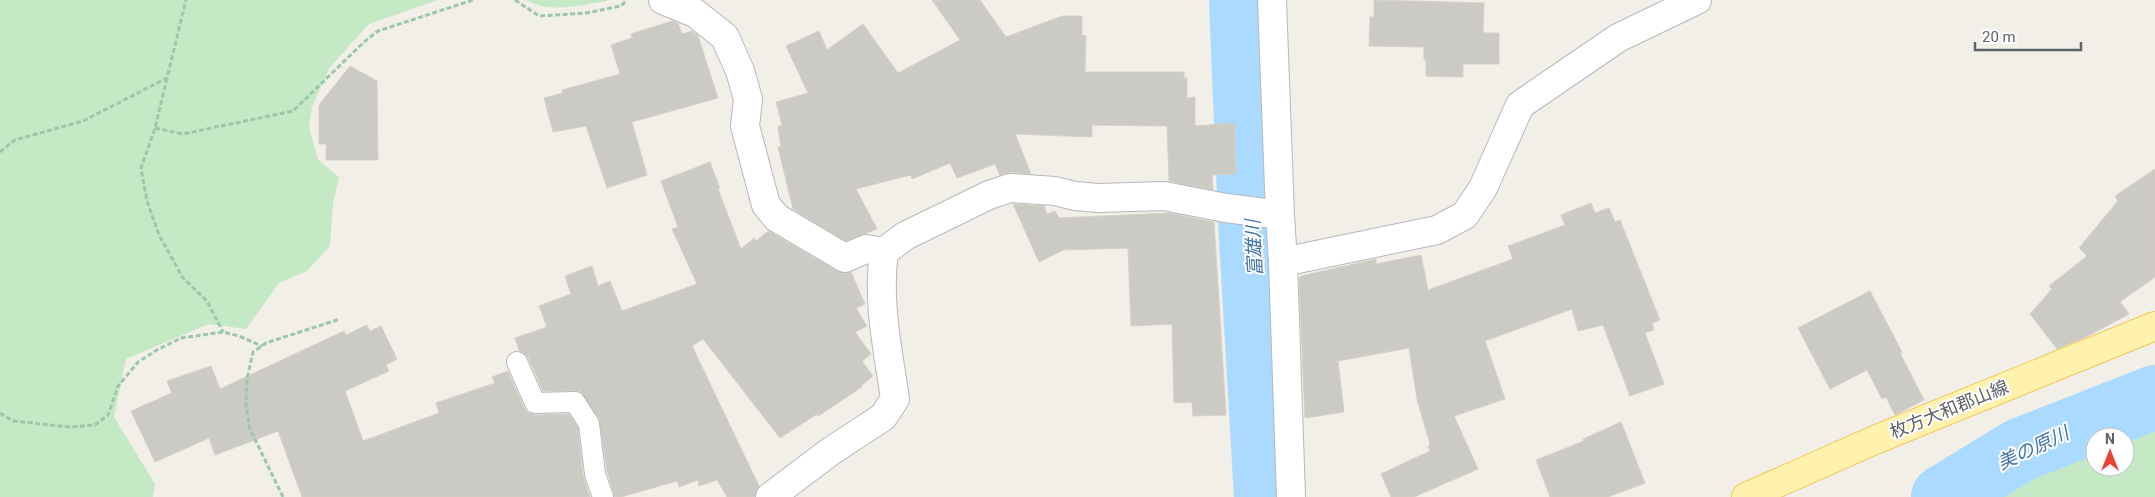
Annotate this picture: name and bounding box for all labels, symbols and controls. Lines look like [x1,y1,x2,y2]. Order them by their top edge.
scale bar [1975,20,2081,52]
text: 20 m [1982,28,2016,46]
water label: 富雄川 [1241,217,1267,277]
street label: 枚方大和郡山線 [1887,376,2011,442]
water label: 美の原川 [1994,421,2074,474]
north arrow [2085,427,2135,477]
text: N [2105,431,2115,447]

